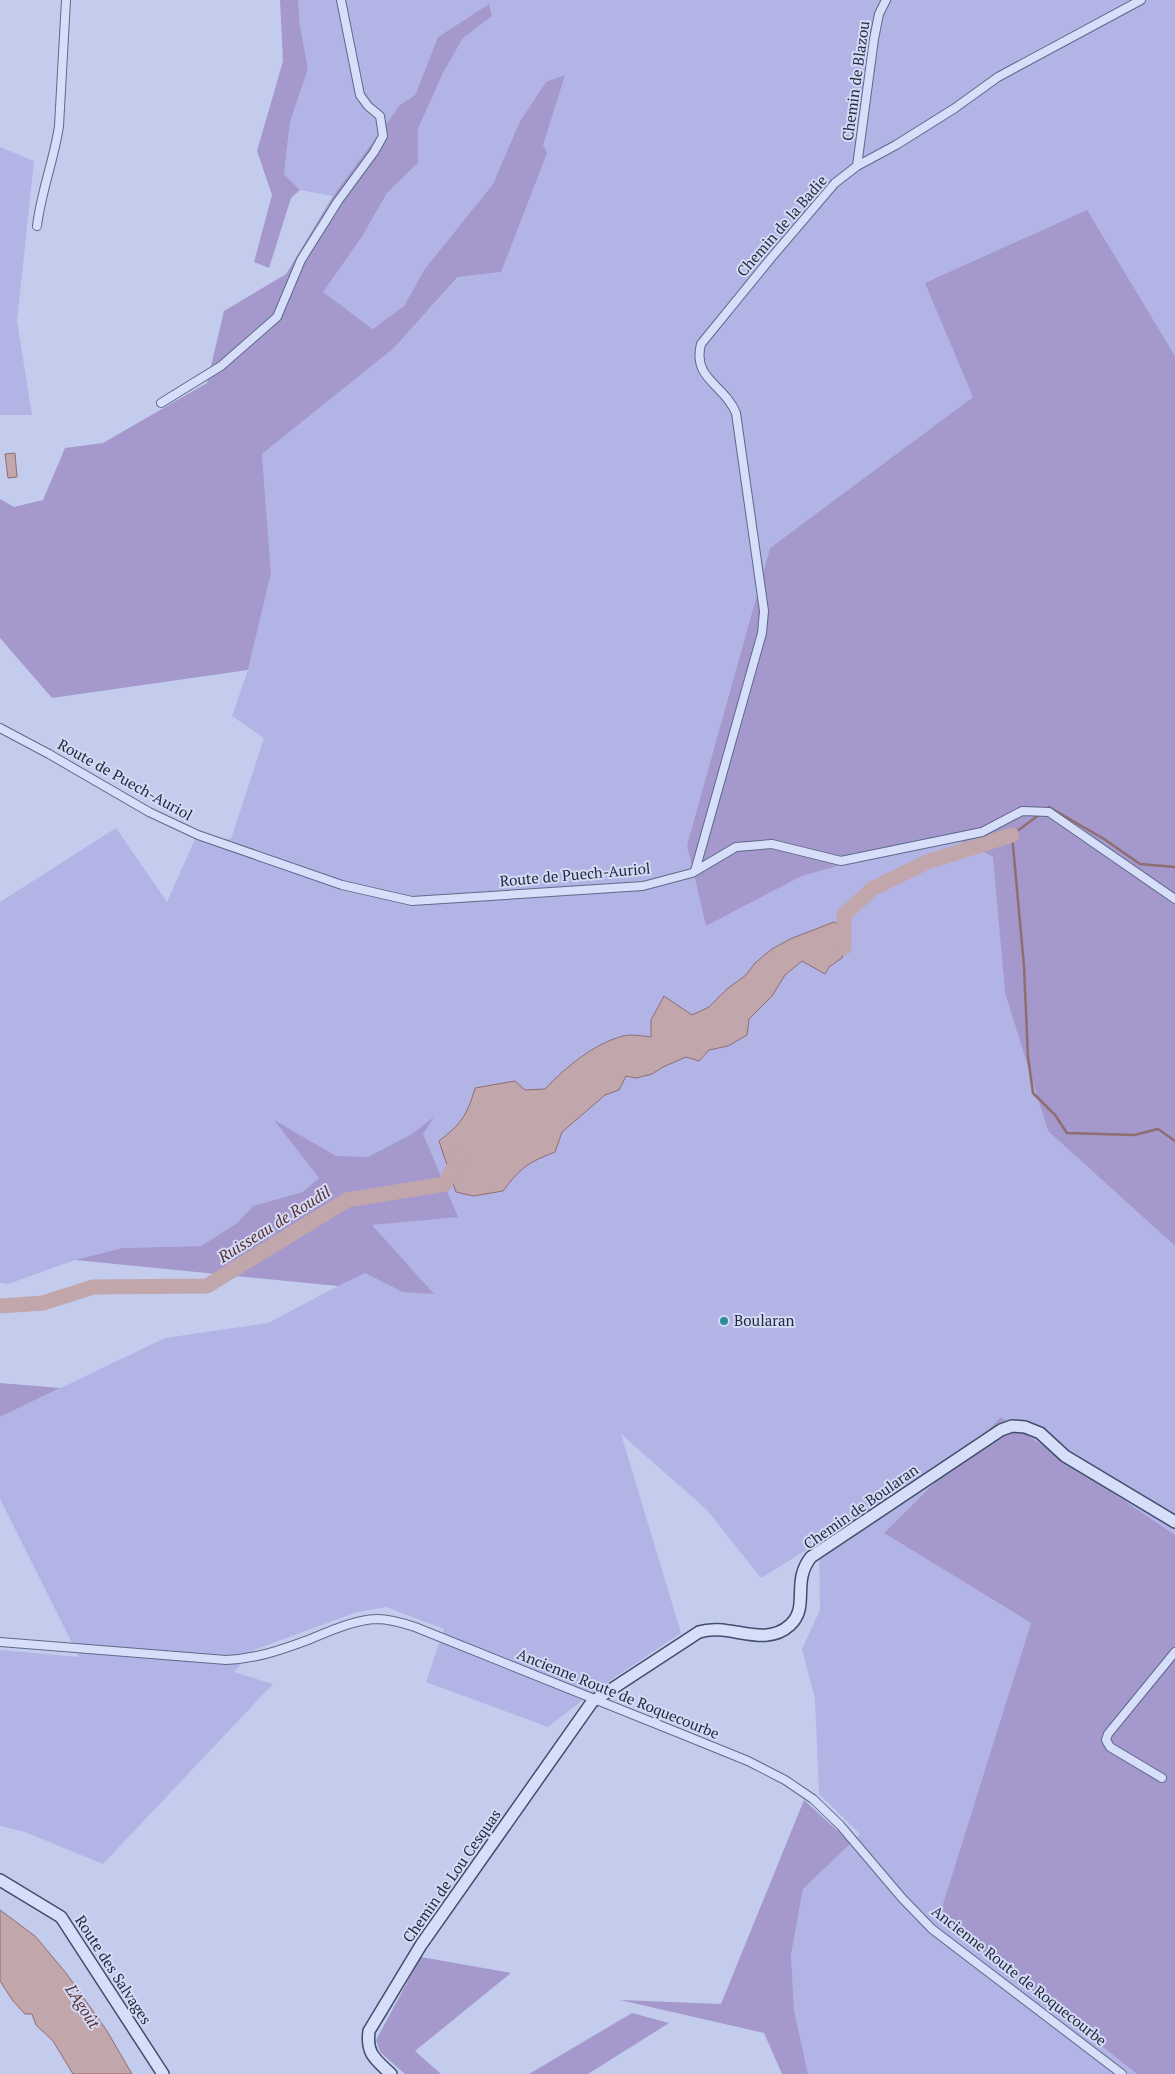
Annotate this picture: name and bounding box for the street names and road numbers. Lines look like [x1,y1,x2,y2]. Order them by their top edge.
street label: Chemin de Blazou [837,19,873,142]
street label: Chemin de la Badie [732,170,831,280]
street label: Route de Puech-Auriol [55,734,196,824]
street label: Route de Puech-Auriol [499,857,651,891]
street label: Chemin de Boularan [799,1459,922,1553]
street label: Ancienne Route de Roquecourbe [514,1643,723,1743]
street label: Chemin de Lou Cesquas [398,1805,505,1946]
street label: Ancienne Route de Roquecourbe [928,1901,1111,2050]
street label: Route des Salvages [71,1911,157,2028]

